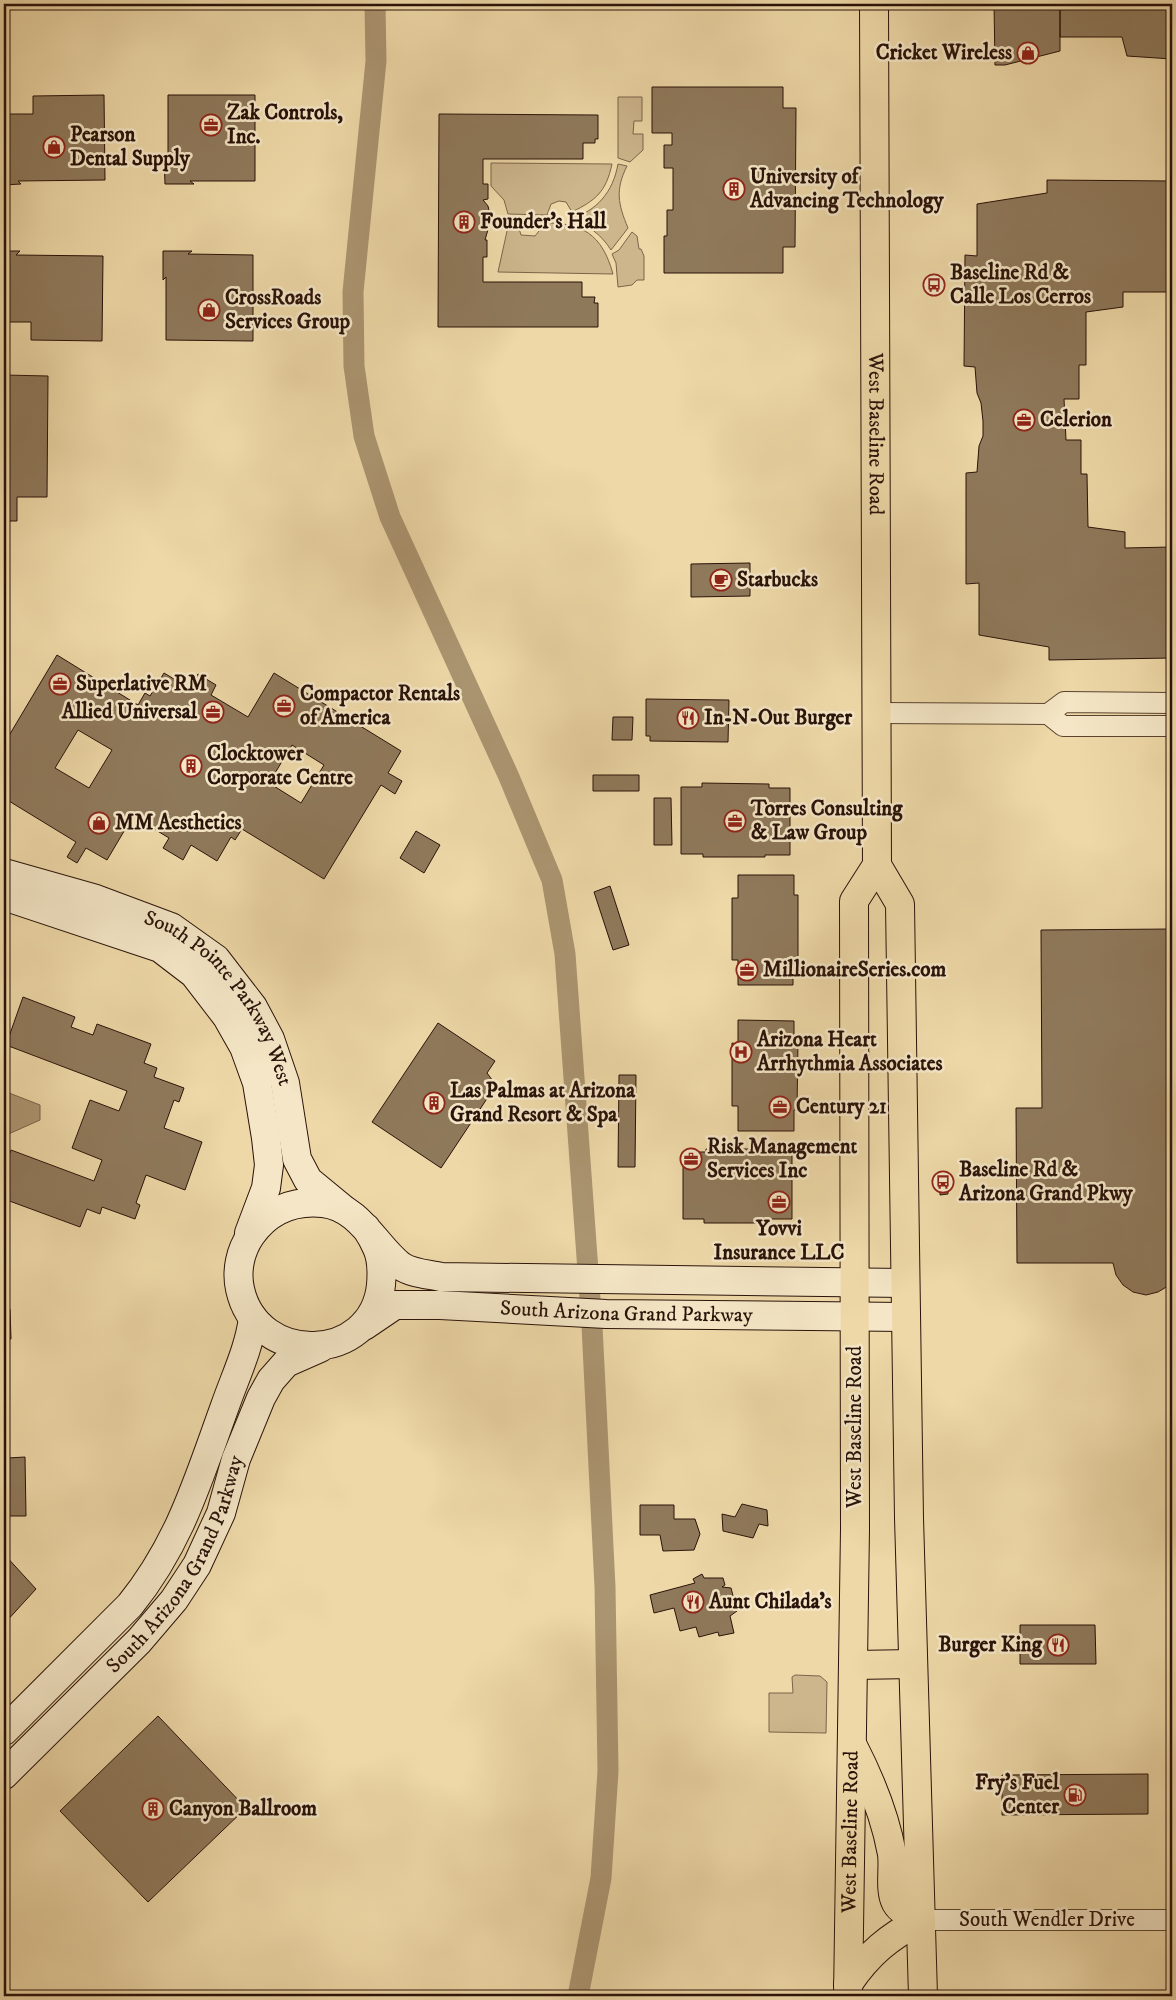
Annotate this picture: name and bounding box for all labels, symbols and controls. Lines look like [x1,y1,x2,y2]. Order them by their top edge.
place label: Cricket Wireless [876,40,1012,66]
shop icon: Cricket Wireless [1016,41,1040,65]
place label: Zak Controls, Inc. [227,100,343,150]
office icon: Zak Controls, Inc. [199,113,223,137]
place label: Pearson Dental Supply [70,122,191,172]
shop icon: Pearson Dental Supply [42,135,66,159]
place label: University of Advancing Technology [749,164,944,214]
building icon: University of Advancing Technology [722,177,746,201]
place label: Founder's Hall [480,209,607,235]
building icon: Founder's Hall [452,210,476,234]
place label: Baseline Rd & Calle Los Cerros [950,260,1091,310]
bus stop icon: Baseline Rd & Calle Los Cerros [922,273,946,297]
place label: CrossRoads Services Group [225,285,351,335]
shop icon: CrossRoads Services Group [197,298,221,322]
street label: West Baseline Road [862,352,889,516]
place label: Celerion [1040,407,1113,433]
office icon: Celerion [1012,408,1036,432]
place label: Starbucks [737,567,818,593]
cafe icon: Starbucks [709,568,733,592]
place label: Superlative RM [76,671,207,697]
office icon: Superlative RM [48,672,72,696]
place label: Compactor Rentals of America [300,681,460,731]
office icon: Compactor Rentals of America [272,694,296,718]
place label: Allied Universal [61,699,198,725]
office icon: Allied Universal [201,700,225,724]
place label: In-N-Out Burger [704,705,853,731]
restaurant icon: In-N-Out Burger [676,706,700,730]
place label: Clocktower Corporate Centre [207,741,353,791]
building icon: Clocktower Corporate Centre [179,754,203,778]
place label: Torres Consulting & Law Group [750,796,903,846]
office icon: Torres Consulting & Law Group [723,809,747,833]
place label: MM Aesthetics [115,810,242,836]
shop icon: MM Aesthetics [87,811,111,835]
street label: South Pointe Parkway West [140,905,298,1089]
place label: MillionaireSeries.com [763,957,947,983]
office icon: MillionaireSeries.com [735,958,759,982]
place label: Arizona Heart Arrhythmia Associates [756,1027,943,1077]
hospital icon: Arizona Heart Arrhythmia Associates [729,1040,753,1064]
place label: Las Palmas at Arizona Grand Resort & Spa [450,1078,636,1128]
building icon: Las Palmas at Arizona Grand Resort & Spa [422,1091,446,1115]
place label: Century 21 [796,1094,887,1120]
office icon: Century 21 [768,1095,792,1119]
place label: Risk Management Services Inc [707,1134,857,1184]
office icon: Risk Management Services Inc [679,1147,703,1171]
place label: Baseline Rd & Arizona Grand Pkwy [958,1157,1134,1207]
bus stop icon: Baseline Rd & Arizona Grand Pkwy [931,1170,955,1194]
office icon: Yovvi Insurance LLC [767,1190,791,1214]
place label: Yovvi Insurance LLC [714,1216,844,1266]
street label: South Arizona Grand Parkway [499,1295,754,1328]
street label: West Baseline Road [842,1345,868,1509]
street label: South Arizona Grand Parkway [101,1452,250,1679]
place label: Aunt Chilada's [708,1589,832,1615]
restaurant icon: Aunt Chilada's [681,1590,705,1614]
place label: Burger King [938,1632,1043,1658]
restaurant icon: Burger King [1046,1633,1070,1657]
street label: West Baseline Road [836,1750,865,1914]
place label: Fry's Fuel Center [975,1770,1060,1820]
fuel station icon: Fry's Fuel Center [1063,1783,1087,1807]
place label: Canyon Ballroom [169,1796,317,1822]
building icon: Canyon Ballroom [141,1797,165,1821]
street label: South Wendler Drive [959,1907,1135,1933]

